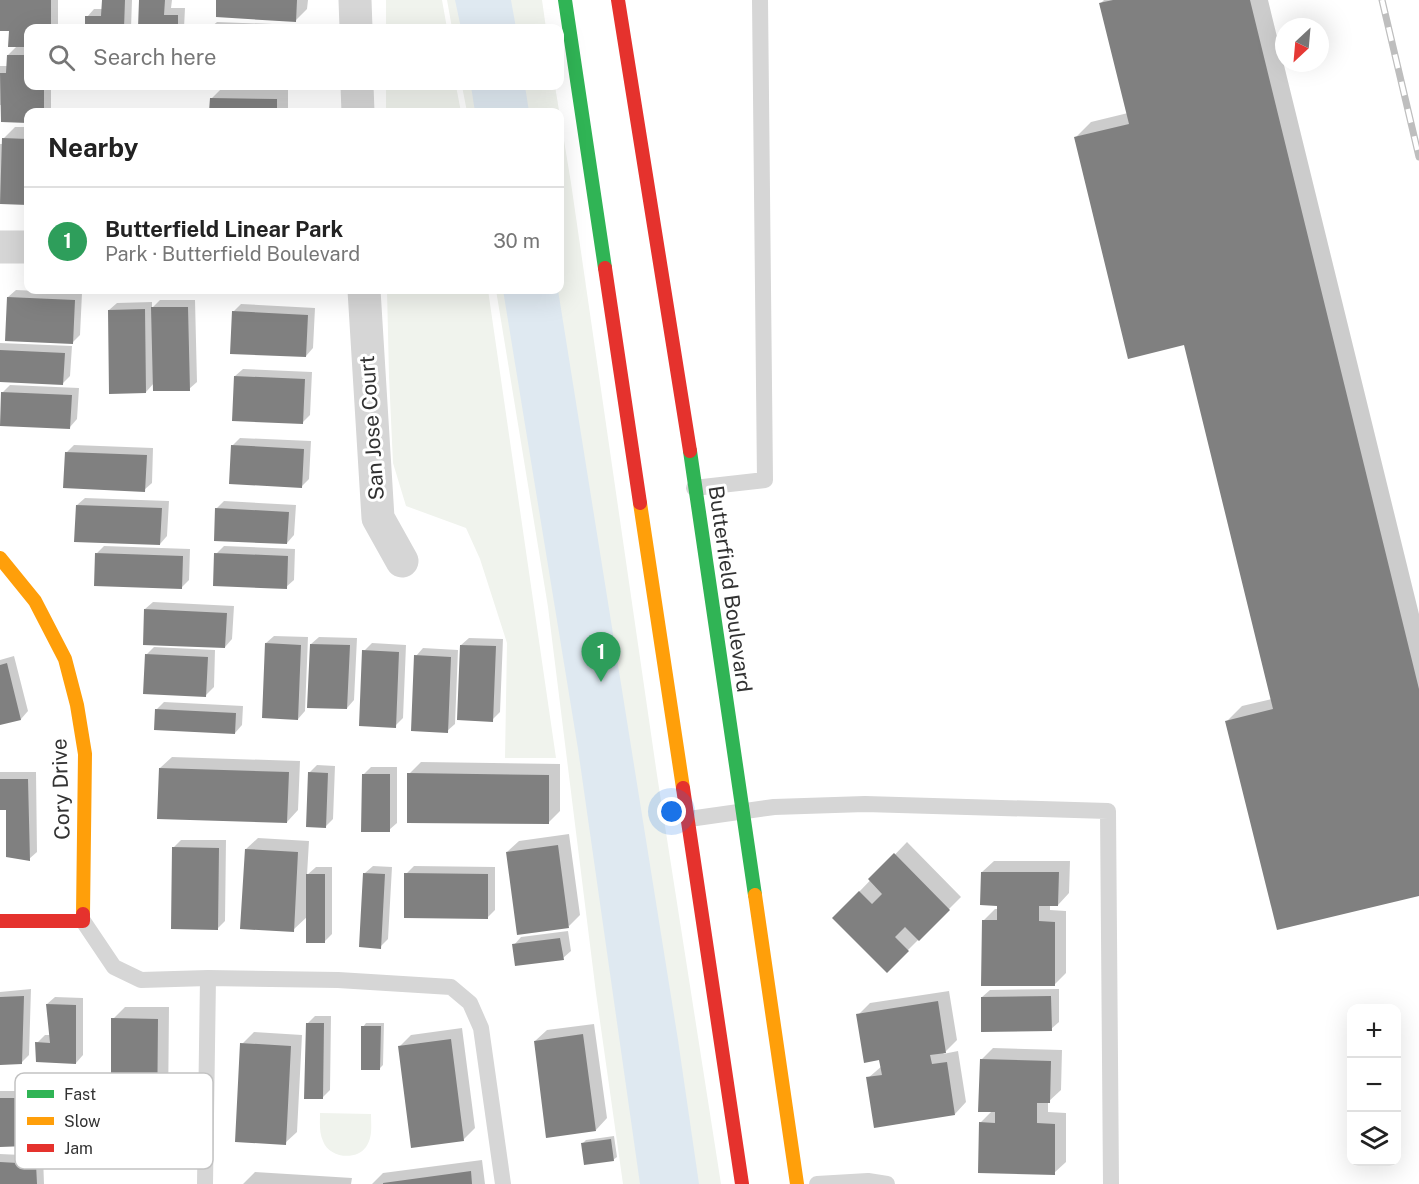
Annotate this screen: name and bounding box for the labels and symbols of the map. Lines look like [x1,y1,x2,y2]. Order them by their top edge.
north arrow [1275,18,1329,72]
street label: San Jose Court [354,355,389,501]
street label: Butterfield Boulevard [704,484,757,694]
pin: 1 [582,632,620,682]
street label: Cory Drive [46,738,75,840]
your location [657,797,686,826]
legend [15,1073,213,1169]
text: Fast [64,1085,96,1104]
text: Slow [64,1112,101,1131]
text: Jam [64,1139,93,1158]

